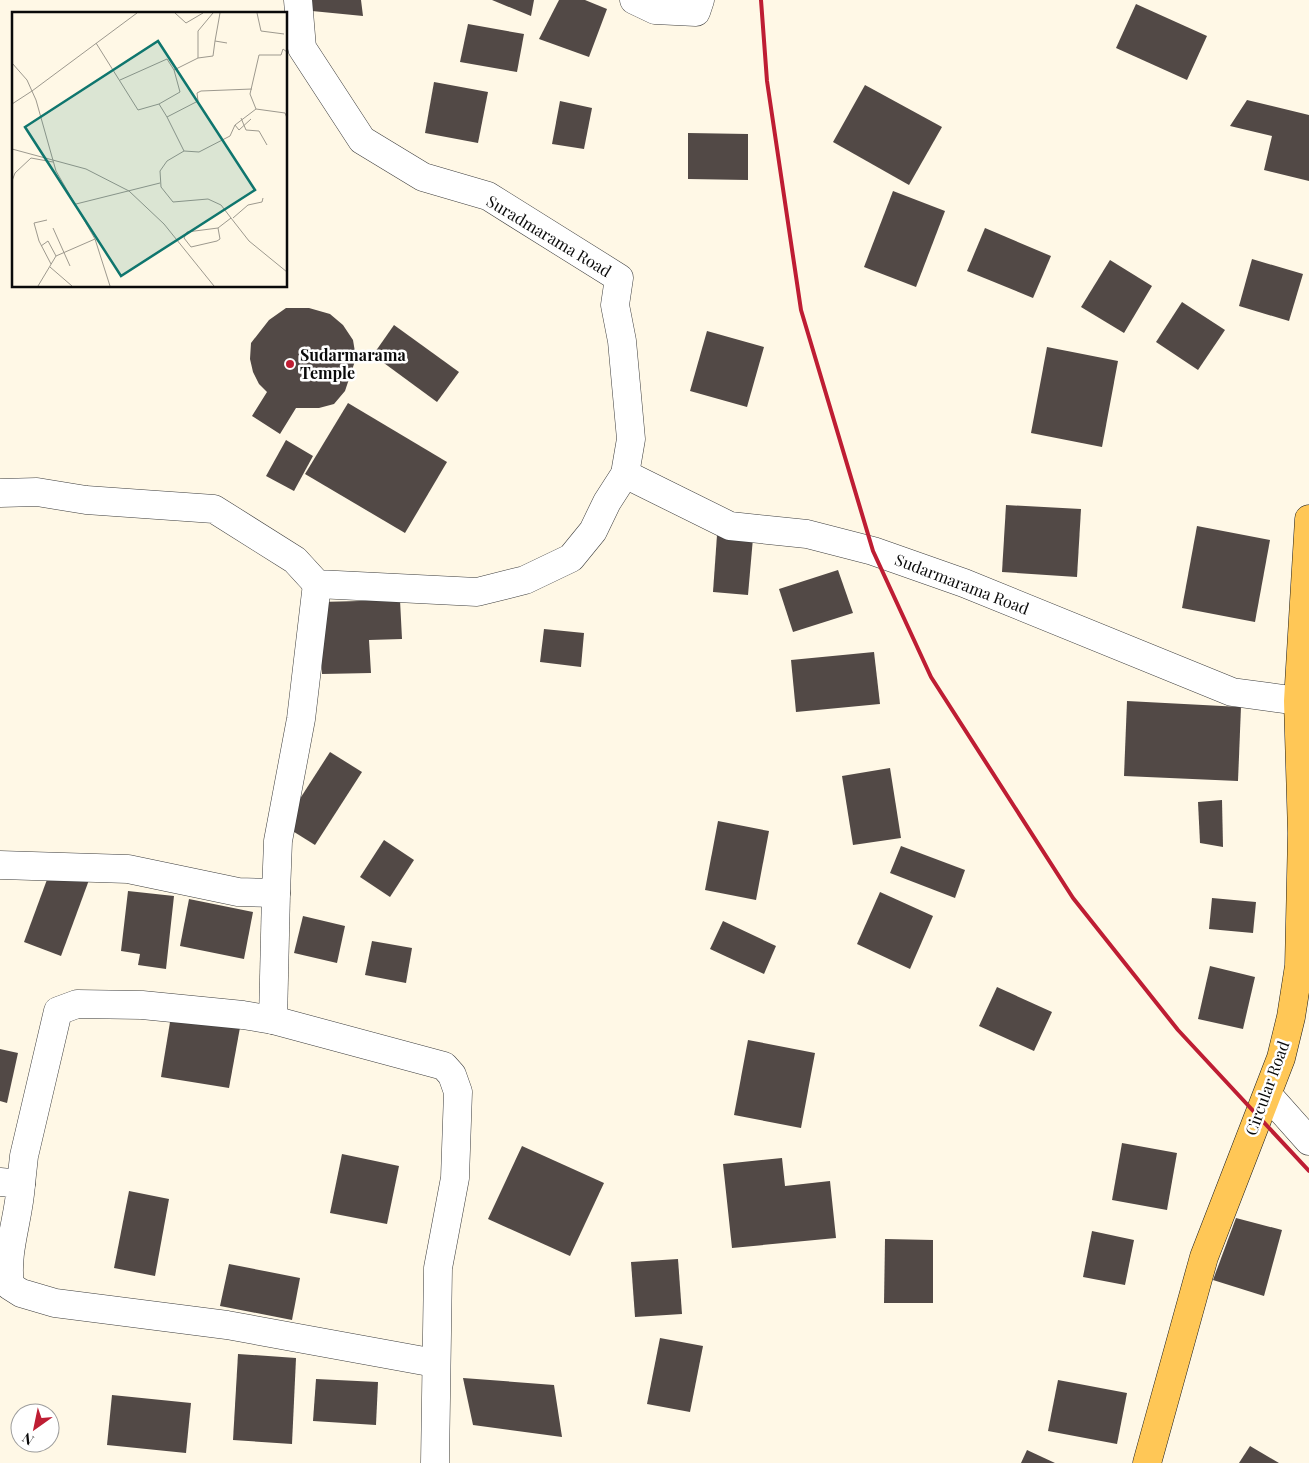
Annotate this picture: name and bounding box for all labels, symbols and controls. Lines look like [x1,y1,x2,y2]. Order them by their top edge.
inset map [12,12,288,288]
street label: Suradmarama Road [483,190,616,281]
place label: Sudarmarama Temple [300,344,406,383]
marker: Sudarmarama Temple [284,358,296,370]
street label: Sudarmarama Road [892,548,1032,619]
street label: Circular Road [1240,1038,1293,1138]
north arrow [10,1403,60,1453]
text: N [18,1429,37,1450]

